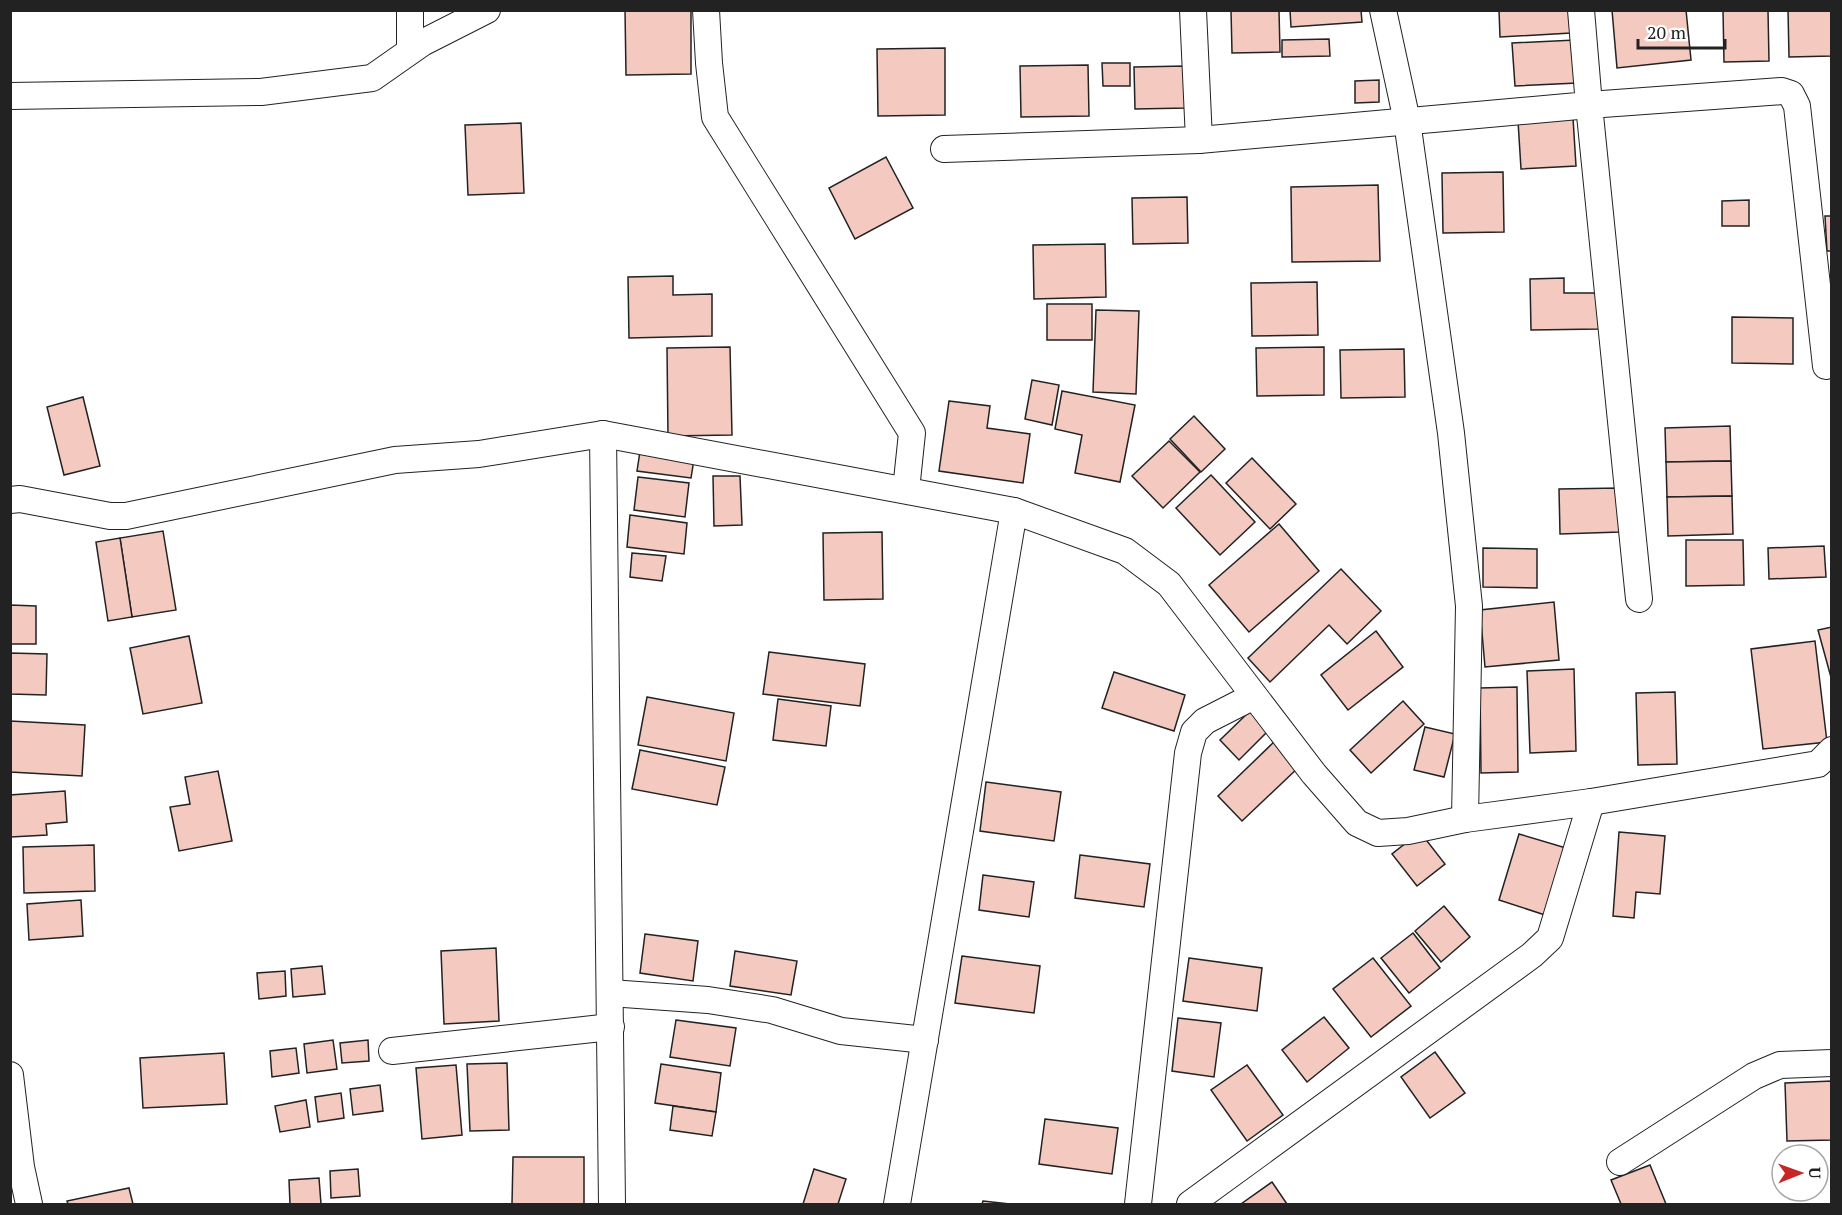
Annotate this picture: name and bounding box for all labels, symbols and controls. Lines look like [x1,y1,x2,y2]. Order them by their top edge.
scale bar [1638,12,1725,50]
text: 20 m [1647,20,1687,44]
north arrow [1770,1143,1830,1203]
text: U [1804,1167,1826,1179]

